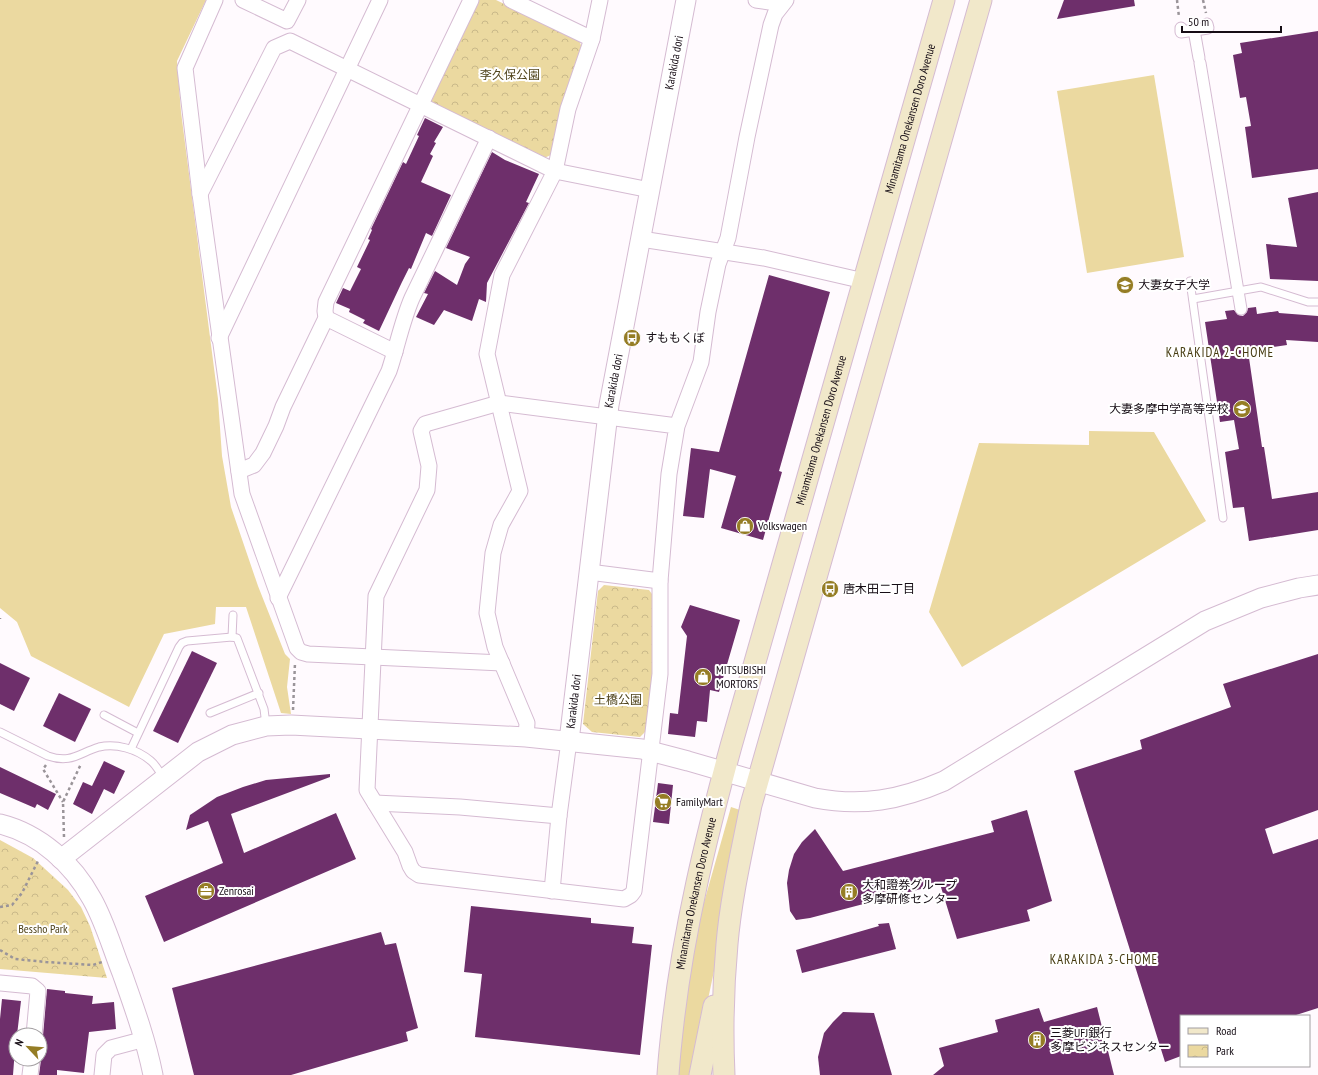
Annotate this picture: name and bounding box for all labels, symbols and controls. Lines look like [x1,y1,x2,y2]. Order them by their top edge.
scale bar [1182,8,1281,34]
text: 50 m [1188,14,1209,29]
street label: Karakida dori [661,34,686,91]
street label: Minamitama Onekansen Doro Avenue [881,42,938,195]
park label: 李久保公園 [480,67,540,82]
school or university icon: 大妻女子大学 [1115,275,1135,295]
place label: 大妻女子大学 [1138,277,1210,292]
bus stop icon: すももくぼ [622,328,642,348]
place label: すももくぼ [645,330,705,345]
district label: KARAKIDA 2-CHOME [1166,344,1274,361]
street label: Karakida dori [601,352,626,409]
street label: Minamitama Onekansen Doro Avenue [792,353,849,507]
school or university icon: 大妻多摩中学高等学校 [1232,399,1252,419]
place label: 大妻多摩中学高等学校 [1109,401,1229,416]
shop icon: Volkswagen [735,516,755,536]
place label: Volkswagen [757,518,807,533]
bus stop icon: 唐木田二丁目 [820,579,840,599]
place label: 唐木田二丁目 [843,581,915,596]
place label: MITSUBISHI MORTORS [716,662,766,691]
shop icon: MITSUBISHI MORTORS [693,667,713,687]
street label: Karakida dori [563,673,584,729]
park label: 土橋公園 [594,692,642,707]
supermarket icon: FamilyMart [653,792,673,812]
place label: FamilyMart [676,794,724,809]
street label: Minamitama Onekansen Doro Avenue [673,816,719,970]
place label: 大和證券グループ 多摩研修センター [862,877,958,906]
office icon: Zenrosai [196,881,216,901]
building icon: 大和證券グループ 多摩研修センター [839,882,859,902]
place label: Zenrosai [219,883,254,898]
park label: Bessho Park [18,921,68,936]
district label: KARAKIDA 3-CHOME [1050,951,1158,968]
legend [1180,1015,1310,1067]
text: Road [1216,1023,1236,1038]
place label: 三菱UFJ銀行 多摩ビジネスセンター [1050,1025,1170,1054]
north arrow [8,1027,48,1067]
building icon: 三菱UFJ銀行 多摩ビジネスセンター [1027,1030,1047,1050]
text: N [11,1037,27,1048]
text: Park [1216,1043,1234,1058]

